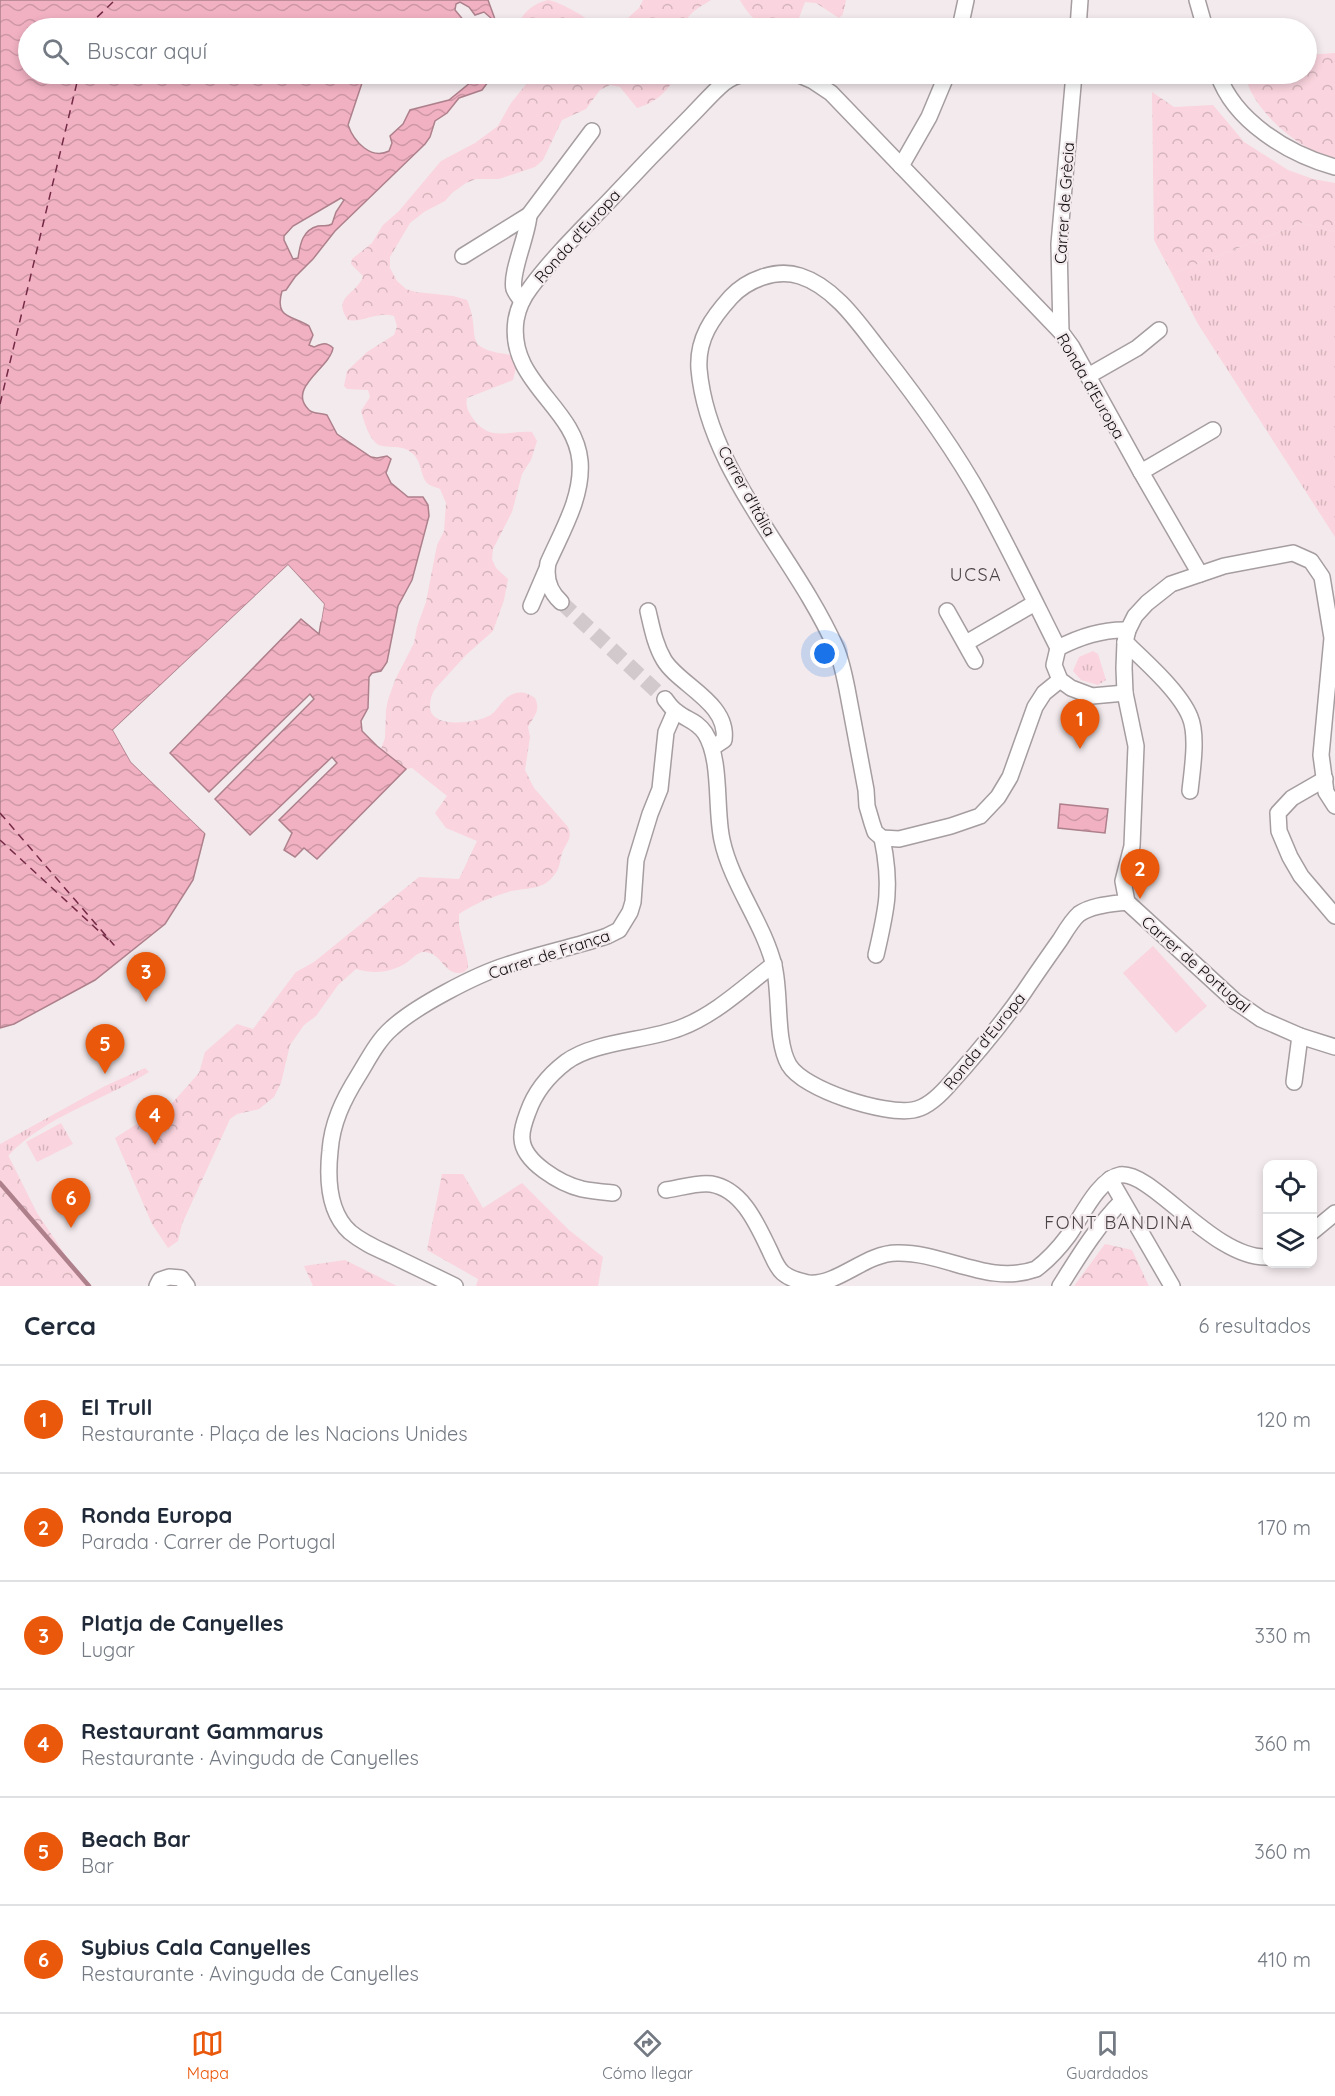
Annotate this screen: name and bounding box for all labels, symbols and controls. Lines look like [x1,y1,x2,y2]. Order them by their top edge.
search box [18,18,1317,84]
icon: search [39,35,72,68]
text: Buscar aquí [87,37,207,65]
street label: Carrer de Grècia [1050,141,1078,265]
street label: Ronda d'Europa [530,185,624,287]
street label: Ronda d'Europa [1053,329,1129,443]
street label: Carrer d'Itàlia [714,442,780,540]
district label: UCSA [950,563,1002,586]
your location [810,639,839,668]
pin: 1 [1060,700,1100,749]
pin: 2 [1120,850,1160,899]
street label: Carrer de Portugal [1138,911,1254,1017]
street label: Carrer de França [486,925,612,983]
pin: 3 [126,952,166,1002]
street label: Ronda d'Europa [939,988,1029,1094]
pin: 5 [86,1024,124,1074]
pin: 4 [136,1096,174,1145]
map controls [1263,1160,1317,1268]
button: locate [1263,1160,1317,1214]
pin: 6 [52,1178,90,1228]
district label: FONT BANDINA [1044,1211,1194,1234]
button: layers [1263,1214,1317,1268]
text: Cerca [24,1309,96,1342]
text: 6 resultados [1198,1313,1311,1338]
text: El Trull [81,1393,152,1421]
text: 1 [40,1407,47,1432]
text: 120 m [1257,1407,1311,1432]
text: Restaurante · Plaça de les Nacions Unides [81,1421,468,1446]
text: Ronda Europa [81,1501,232,1529]
text: 2 [38,1515,49,1540]
text: 170 m [1258,1515,1311,1540]
text: Parada · Carrer de Portugal [81,1529,336,1554]
text: Platja de Canyelles [81,1609,284,1637]
text: 3 [38,1623,49,1648]
text: 330 m [1254,1623,1311,1648]
text: Lugar [81,1637,135,1662]
text: Restaurant Gammarus [81,1717,323,1745]
text: 4 [38,1731,49,1756]
text: 360 m [1254,1731,1311,1756]
text: Restaurante · Avinguda de Canyelles [81,1745,419,1770]
text: Beach Bar [81,1825,191,1853]
text: 5 [38,1839,49,1864]
text: 360 m [1254,1839,1311,1864]
text: Bar [81,1853,114,1878]
text: Sybius Cala Canyelles [81,1933,311,1961]
text: 6 [38,1947,49,1972]
text: 410 m [1258,1947,1311,1972]
text: Restaurante · Avinguda de Canyelles [81,1961,419,1986]
tab: Mapa [187,2027,229,2083]
tab: Cómo llegar [602,2027,693,2083]
tab: Guardados [1066,2027,1148,2083]

